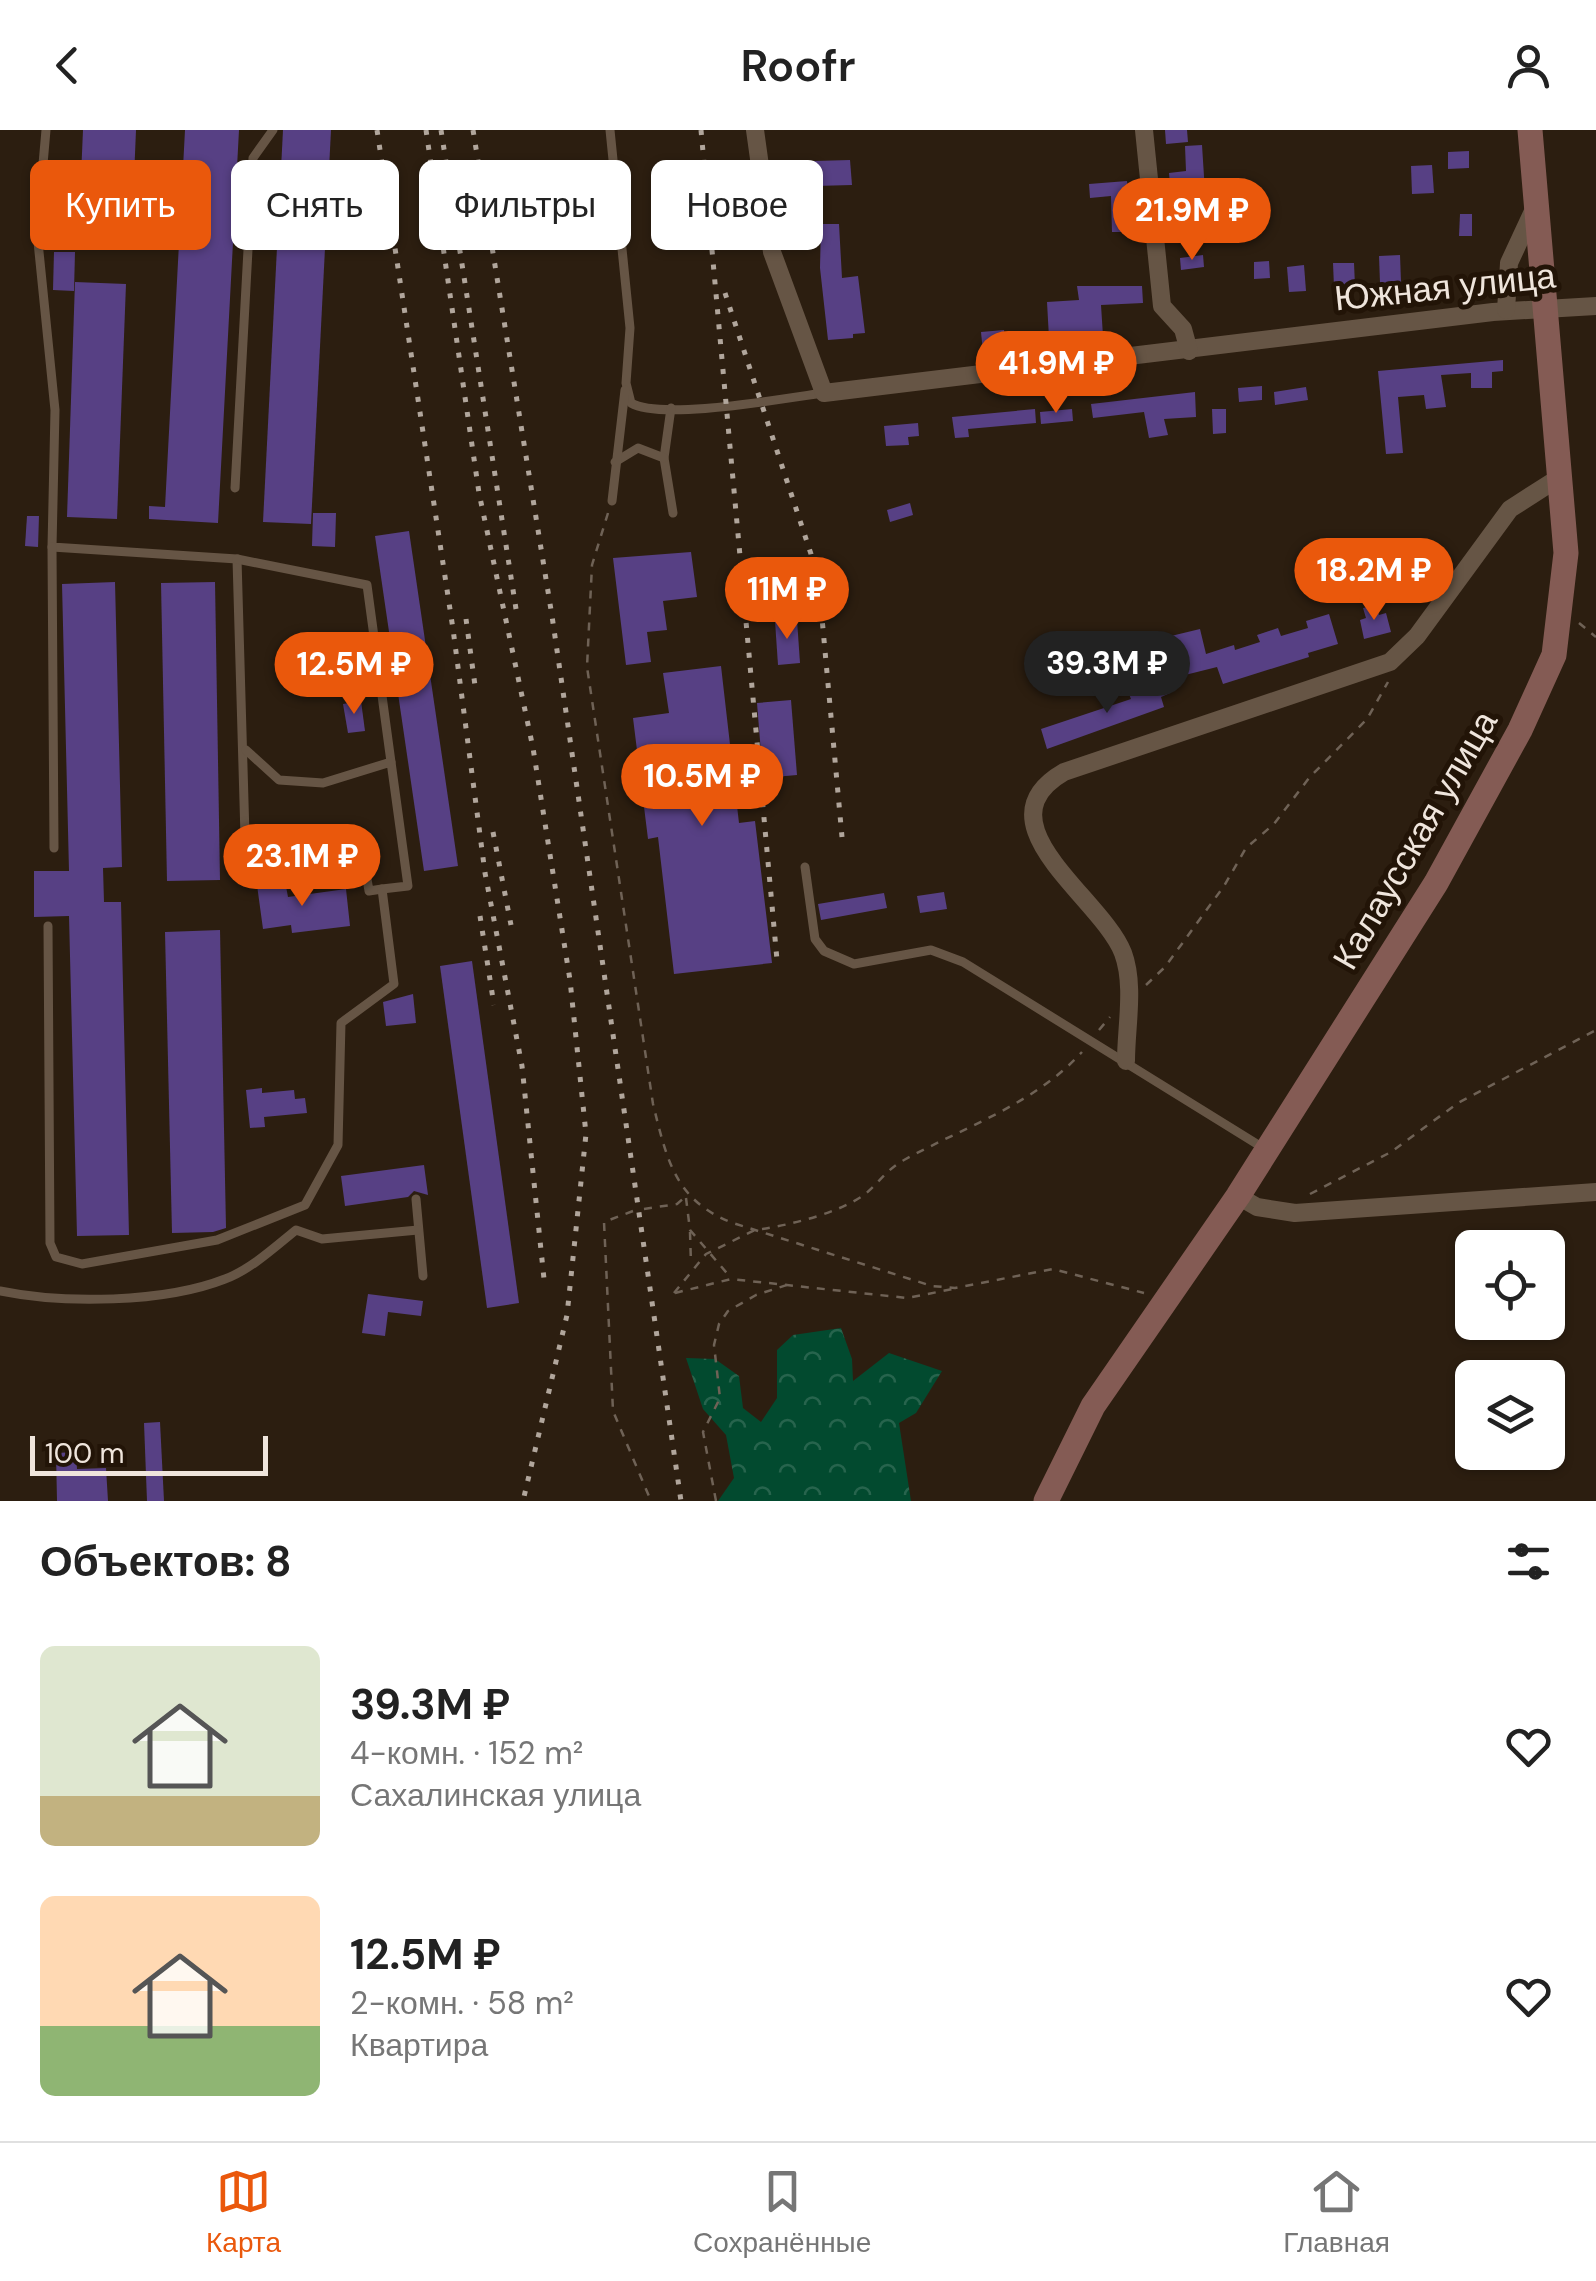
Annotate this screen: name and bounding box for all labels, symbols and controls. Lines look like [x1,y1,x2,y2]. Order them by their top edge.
text: Roofr [740,36,856,95]
icon: back [40,38,95,93]
icon: person [1501,38,1556,93]
chip: Купить [30,160,211,250]
chip: Снять [231,160,399,250]
chip: Фильтры [419,160,631,250]
chip: Новое [651,160,823,250]
pin: 21.9M ₽ [1100,178,1284,263]
text: 21.9M ₽ [1135,189,1249,231]
street label: Южная улица [1332,252,1558,321]
pin: 41.9M ₽ [964,331,1148,416]
text: 41.9M ₽ [998,342,1114,384]
pin: 18.2M ₽ [1282,538,1466,623]
text: 18.2M ₽ [1316,549,1432,591]
pin: 11M ₽ [717,557,857,642]
text: 11M ₽ [747,568,827,610]
pin: 39.3M ₽ [1015,631,1199,716]
pin: 12.5M ₽ [262,632,446,717]
text: 39.3M ₽ [1046,642,1168,684]
text: 12.5M ₽ [297,643,411,685]
street label: Калаусская улица [1322,702,1508,978]
pin: 10.5M ₽ [610,744,794,829]
text: 10.5M ₽ [643,755,761,797]
pin: 23.1M ₽ [210,824,394,909]
text: 23.1M ₽ [245,835,359,877]
map controls [1455,1230,1565,1470]
button: locate [1455,1230,1565,1340]
button: layers [1455,1360,1565,1470]
scale bar [30,1431,268,1476]
text: 100 m [45,1435,124,1472]
text: Объектов: 8 [40,1534,292,1589]
icon: filters [1501,1534,1556,1589]
text: 39.3M ₽ [350,1677,510,1732]
icon: home [120,1686,240,1806]
icon: heart [1501,1719,1556,1774]
text: 4-комн. · 152 m² [350,1732,583,1774]
text: Сахалинская улица [350,1774,641,1816]
text: 12.5M ₽ [350,1927,501,1982]
icon: home [120,1936,240,2056]
icon: heart [1501,1969,1556,2024]
text: 2-комн. · 58 m² [350,1982,574,2024]
text: Квартира [350,2024,488,2066]
tab: Карта [206,2164,281,2261]
tab: Сохранённые [693,2164,871,2261]
tab: Главная [1283,2164,1390,2261]

